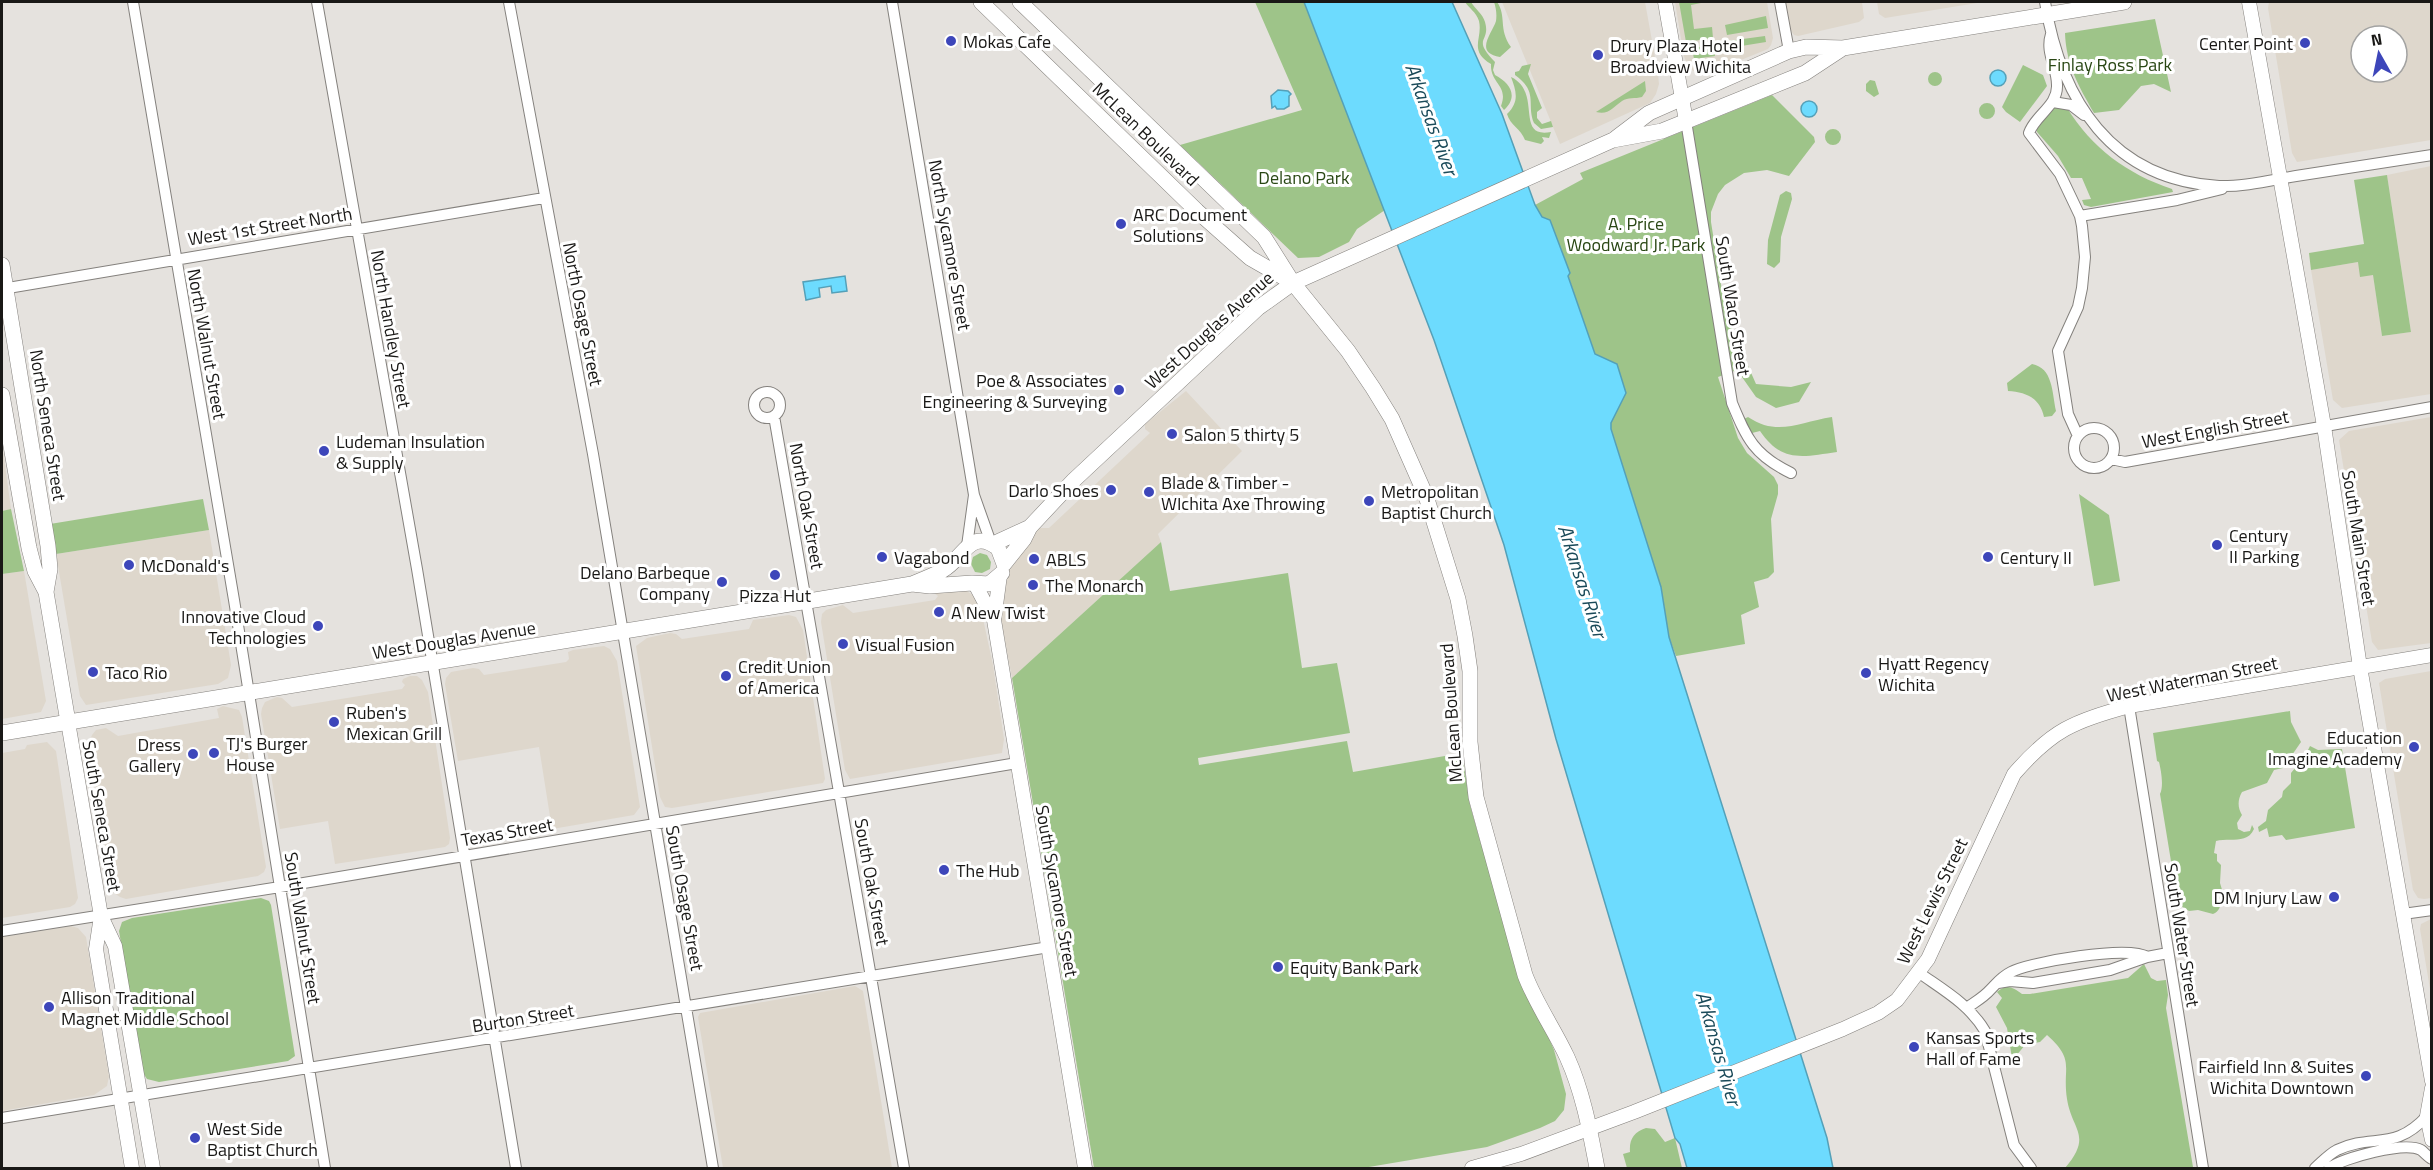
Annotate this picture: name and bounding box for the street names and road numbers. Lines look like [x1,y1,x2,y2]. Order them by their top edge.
street label: McLean Boulevard [1086,76,1206,192]
street label: North Sycamore Street [922,158,978,333]
street label: West 1st Street North [186,200,354,252]
street label: South Waco Street [1709,234,1757,378]
street label: North Osage Street [556,240,610,389]
street label: North Handley Street [364,248,418,411]
street label: West Douglas Avenue [1139,265,1279,395]
street label: North Walnut Street [180,267,234,422]
street label: North Seneca Street [23,348,73,503]
street label: West English Street [2139,403,2291,455]
street label: North Oak Street [783,441,831,572]
street label: South Main Street [2335,468,2383,608]
street label: West Douglas Avenue [370,614,538,666]
street label: McLean Boulevard [1433,643,1469,783]
street label: West Waterman Street [2104,649,2281,709]
street label: South Seneca Street [75,738,129,895]
street label: South Sycamore Street [1029,803,1086,980]
street label: Texas Street [459,811,556,853]
street label: South Oak Street [848,816,897,948]
street label: South Osage Street [659,823,711,973]
street label: West Lewis Street [1890,833,1975,969]
street label: South Walnut Street [278,850,328,1007]
street label: South Water Street [2157,861,2207,1010]
street label: Burton Street [470,997,577,1039]

